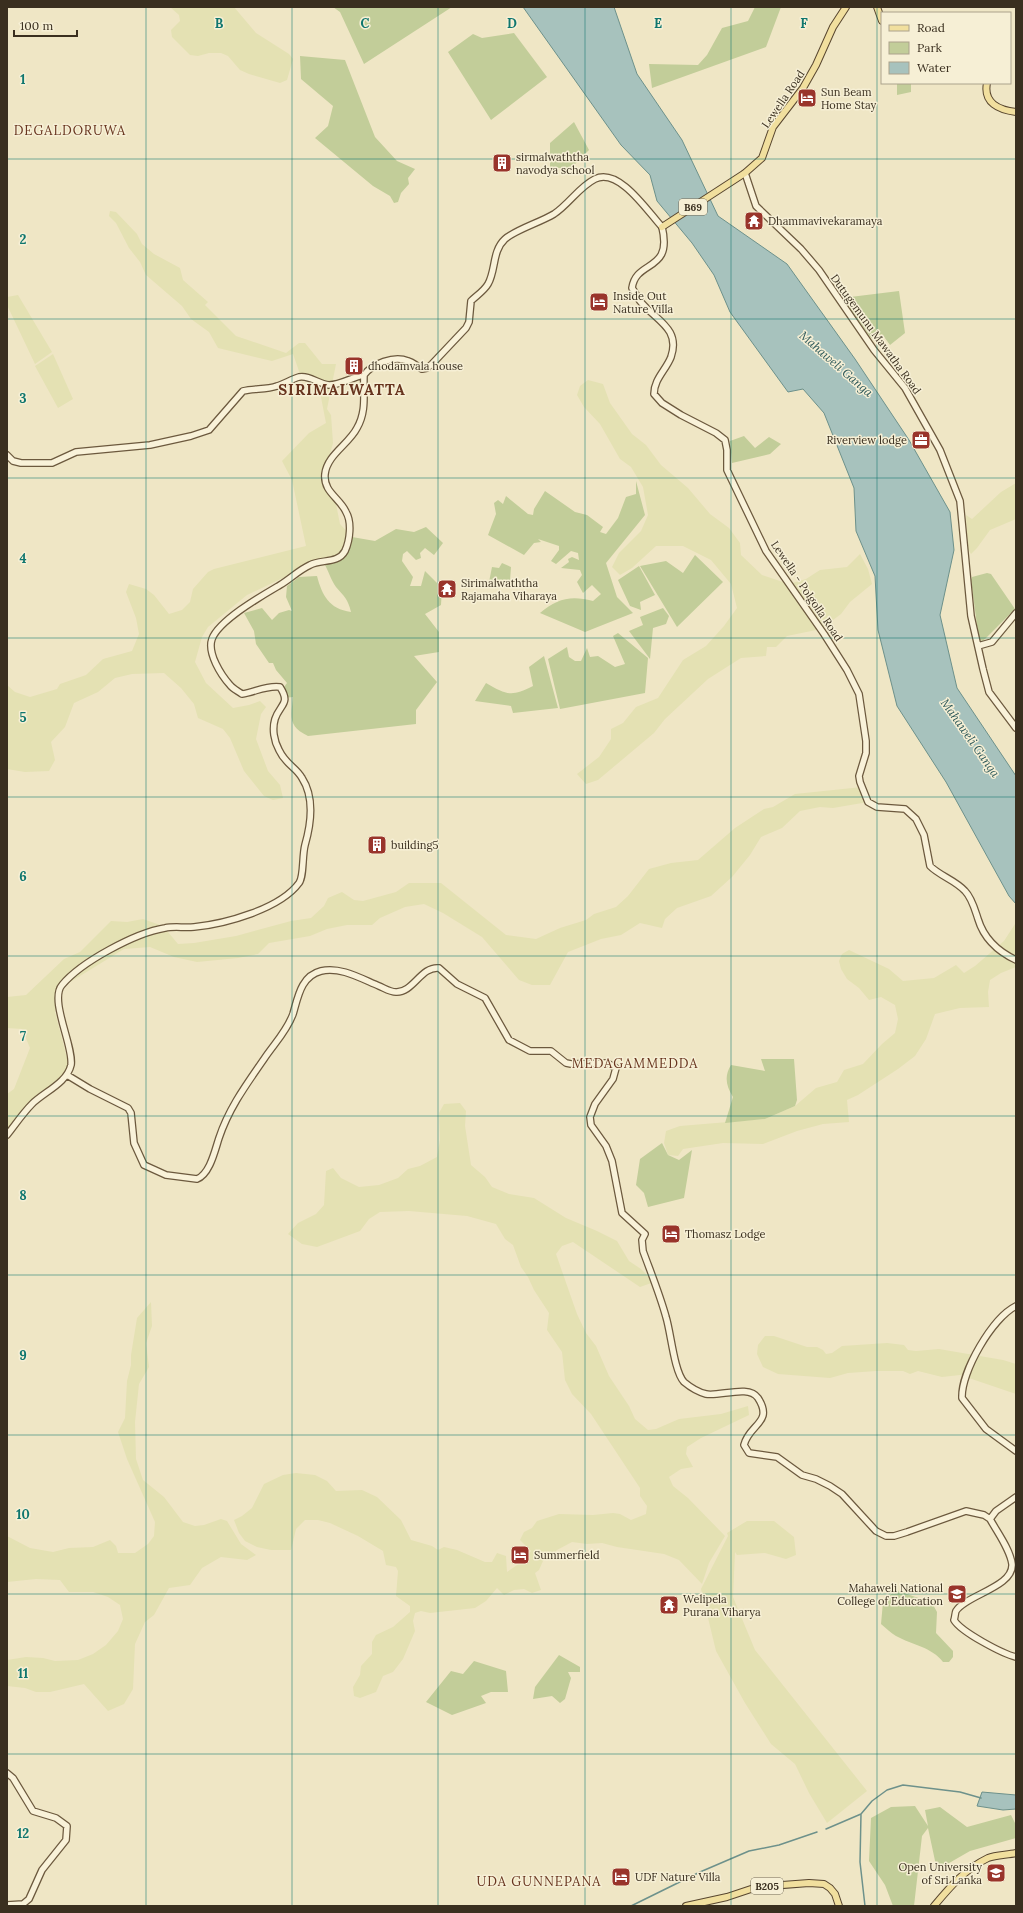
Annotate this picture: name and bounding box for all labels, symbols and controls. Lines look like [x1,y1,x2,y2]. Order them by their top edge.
scale bar [14,12,77,38]
legend [881,12,1011,84]
text: B [215,15,224,32]
text: C [361,15,370,32]
text: D [507,15,517,32]
text: E [654,15,662,32]
text: F [800,15,808,32]
text: 100 m [20,18,53,33]
text: Road [917,20,945,35]
text: Park [917,40,943,55]
text: Water [917,60,952,75]
street label: Lewella Road [758,67,808,131]
text: 1 [20,71,26,88]
place label: Sun Beam Home Stay [821,85,876,112]
hotel icon: Sun Beam Home Stay [796,87,818,109]
district label: DEGALDORUWA [14,122,126,139]
place label: sirmalwaththa navodya school [516,150,594,177]
building icon: sirmalwaththa navodya school [491,152,513,174]
road number: B69 [679,199,707,215]
temple icon: Dhammavivekaramaya [743,210,765,232]
place label: Dhammavivekaramaya [768,214,883,228]
text: 2 [20,231,27,248]
street label: Dutugemunu Mawatha Road [828,271,925,397]
place label: Inside Out Nature Villa [613,289,673,316]
hotel icon: Inside Out Nature Villa [588,291,610,313]
water label: Mahaweli Ganga [797,328,876,400]
building icon: dhodamvala house [343,355,365,377]
place label: dhodamvala house [368,359,463,373]
district label: SIRIMALWATTA [278,380,406,399]
text: 3 [19,390,27,407]
office icon: Riverview lodge [910,429,932,451]
place label: Riverview lodge [826,433,907,447]
street label: Lewella - Polgolla Road [768,538,846,644]
text: 4 [19,550,27,567]
place label: Sirimalwaththa Rajamaha Viharaya [461,576,557,603]
temple icon: Sirimalwaththa Rajamaha Viharaya [436,578,458,600]
water label: Mahaweli Ganga [938,696,1003,780]
text: 5 [19,709,27,726]
building icon: building5 [366,834,388,856]
place label: building5 [391,838,438,852]
text: 6 [19,868,27,885]
text: 7 [20,1028,26,1045]
district label: MEDAGAMMEDDA [572,1055,698,1072]
text: 8 [19,1187,27,1204]
hotel icon: Thomasz Lodge [660,1223,682,1245]
place label: Thomasz Lodge [685,1227,766,1241]
text: 9 [19,1347,27,1364]
text: 10 [16,1506,30,1523]
hotel icon: Summerfield [509,1544,531,1566]
place label: Summerfield [534,1548,600,1562]
place label: Mahaweli National College of Education [837,1581,943,1608]
school or university icon: Mahaweli National College of Education [946,1583,968,1605]
place label: Welipela Purana Viharya [683,1592,761,1619]
temple icon: Welipela Purana Viharya [658,1594,680,1616]
text: 11 [18,1665,28,1682]
text: 12 [17,1825,29,1842]
place label: Open University of Sri Lanka [898,1860,982,1887]
school or university icon: Open University of Sri Lanka [985,1862,1007,1884]
hotel icon: UDF Nature Villa [610,1866,632,1888]
place label: UDF Nature Villa [635,1870,721,1884]
district label: UDA GUNNEPANA [477,1873,602,1890]
road number: B205 [751,1878,783,1894]

